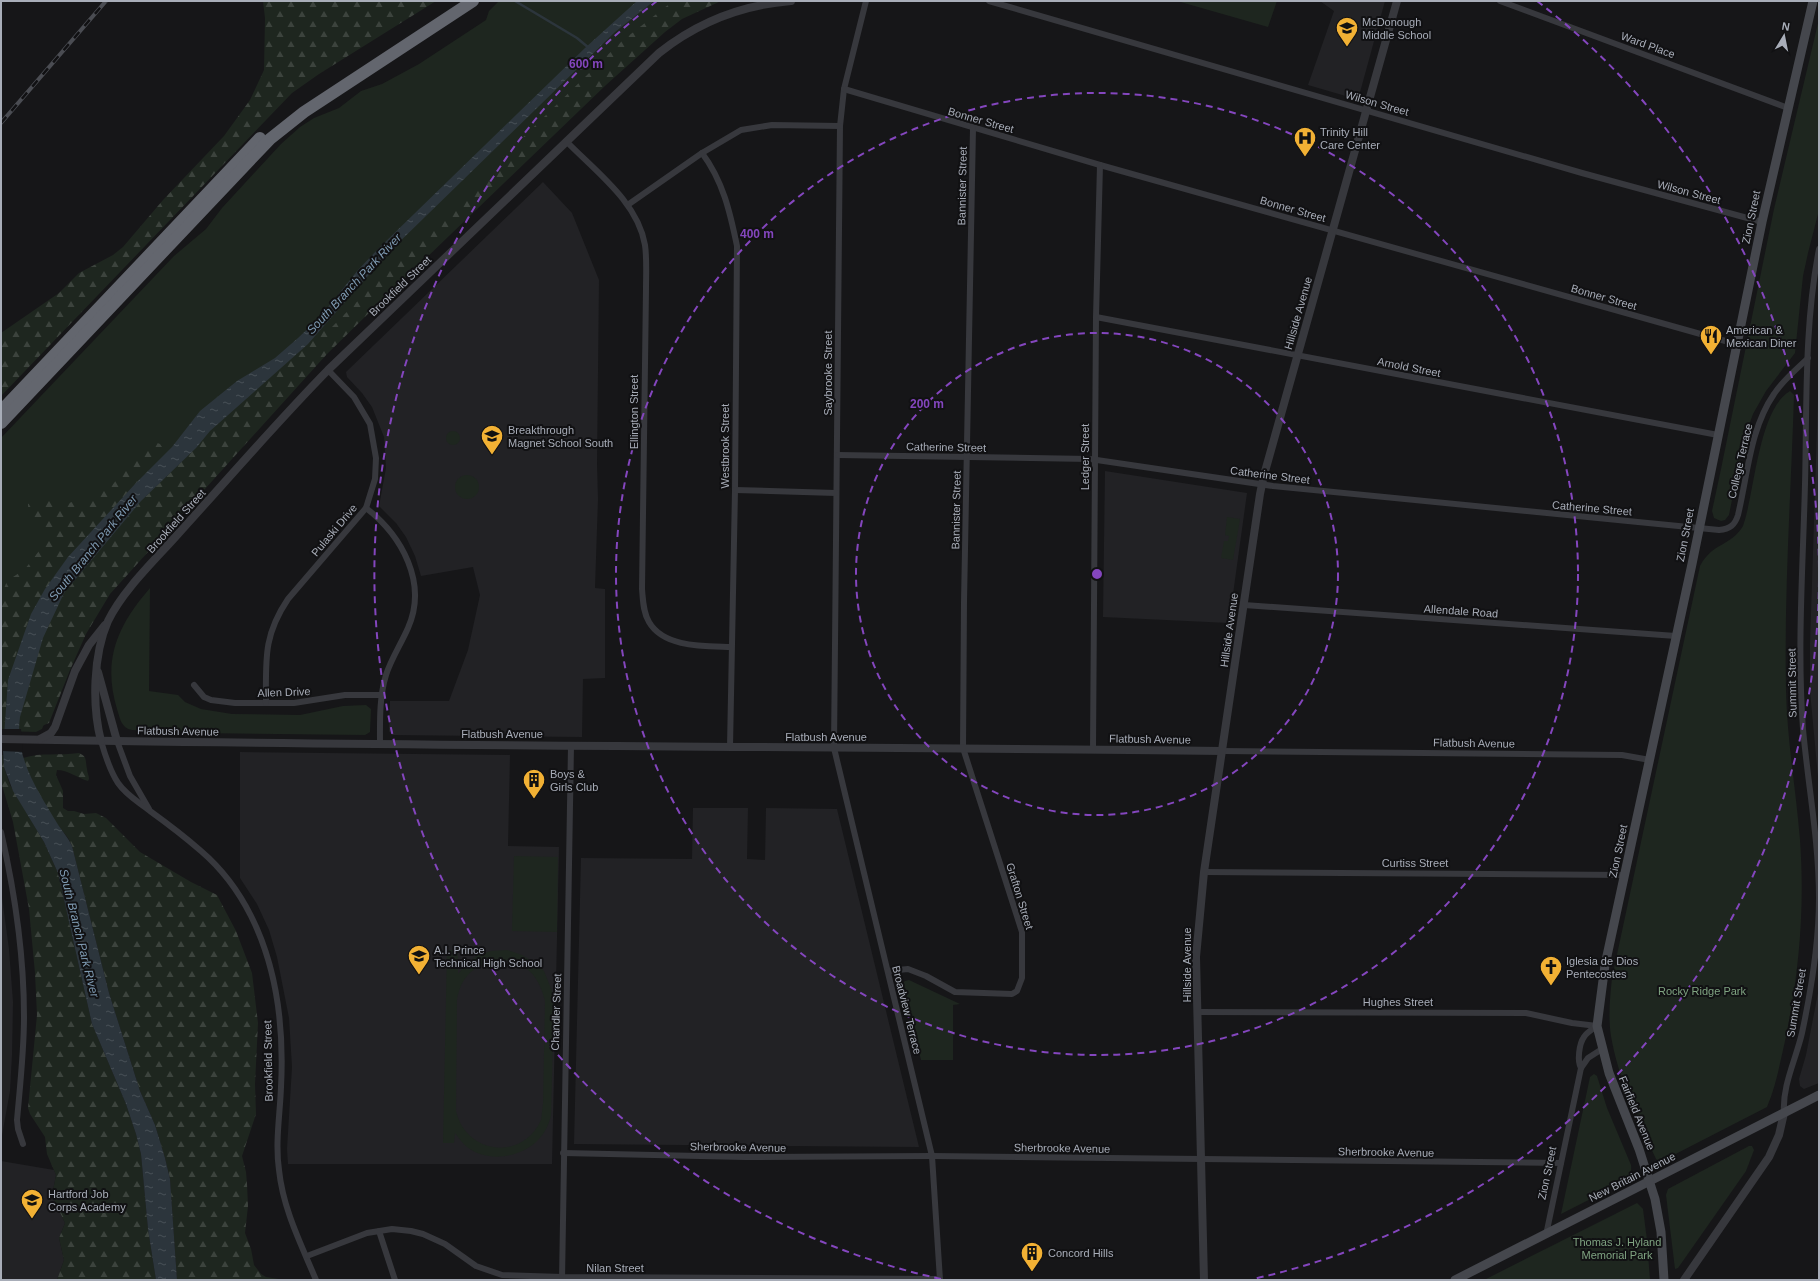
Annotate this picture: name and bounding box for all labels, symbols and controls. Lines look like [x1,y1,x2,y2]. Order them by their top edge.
school or university icon: McDonough Middle School [1334,15,1360,48]
place label: McDonough Middle School [1362,16,1431,41]
north arrow [1764,16,1804,56]
text: N [1781,20,1791,33]
street label: Ward Place [1619,30,1677,60]
text: 600 m [569,57,603,71]
street label: Wilson Street [1344,88,1410,118]
street label: Bonner Street [947,105,1015,135]
hospital icon: Trinity Hill Care Center [1292,125,1318,158]
place label: Trinity Hill Care Center [1320,126,1380,151]
street label: Bannister Street [955,146,969,226]
street label: Wilson Street [1656,178,1722,206]
street label: Zion Street [1740,189,1762,245]
street label: Bonner Street [1259,194,1327,224]
text: 400 m [740,227,774,241]
water label: South Branch Park River [304,230,405,337]
street label: Brookfield Street [367,253,433,319]
street label: Hillside Avenue [1282,275,1314,351]
street label: Bonner Street [1570,282,1638,312]
restaurant icon: American & Mexican Diner [1698,323,1724,356]
place label: American & Mexican Diner [1726,324,1797,349]
street label: Saybrooke Street [822,331,834,416]
street label: Arnold Street [1376,355,1442,379]
street label: Ellington Street [628,375,640,449]
text: 200 m [910,397,944,411]
street label: Westbrook Street [719,404,731,488]
street label: College Terrace [1726,422,1754,500]
school or university icon: Breakthrough Magnet School South [479,423,505,456]
place label: Breakthrough Magnet School South [508,424,613,449]
street label: Ledger Street [1079,424,1091,490]
street label: Catherine Street [906,440,986,454]
street label: Catherine Street [1230,464,1310,486]
street label: Bannister Street [949,470,963,550]
street label: Brookfield Street [144,487,208,555]
water label: South Branch Park River [46,492,141,604]
street label: Catherine Street [1552,499,1632,517]
street label: Pulaski Drive [309,502,359,558]
street label: Zion Street [1674,507,1696,563]
centre of rings [1090,567,1104,581]
street label: Hillside Avenue [1218,592,1240,668]
street label: Allendale Road [1423,602,1499,620]
street label: Summit Street [1785,648,1799,718]
street label: Allen Drive [257,685,311,699]
street label: Flatbush Avenue [137,724,219,738]
street label: Flatbush Avenue [461,728,543,740]
street label: Flatbush Avenue [785,731,867,743]
street label: Flatbush Avenue [1109,732,1191,746]
street label: Flatbush Avenue [1433,736,1515,750]
building icon: Boys & Girls Club [521,767,547,800]
place label: Boys & Girls Club [550,768,598,793]
street label: Zion Street [1607,823,1629,879]
street label: Curtiss Street [1382,857,1448,869]
street label: Grafton Street [1004,861,1036,931]
water label: South Branch Park River [56,867,102,1000]
street label: Hillside Avenue [1181,927,1193,1003]
school or university icon: A.I. Prince Technical High School [406,943,432,976]
place label: A.I. Prince Technical High School [434,944,542,969]
church icon: Iglesia de Dios Pentecostes [1538,954,1564,987]
place label: Iglesia de Dios Pentecostes [1566,955,1639,980]
street label: Broadview Terrace [890,964,924,1056]
street label: Summit Street [1784,968,1808,1038]
street label: Chandler Street [549,973,563,1051]
park label: Rocky Ridge Park [1658,985,1747,997]
street label: Hughes Street [1363,996,1433,1008]
street label: Brookfield Street [261,1020,275,1102]
street label: Fairfield Avenue [1617,1074,1657,1152]
street label: Sherbrooke Avenue [690,1140,786,1154]
street label: Sherbrooke Avenue [1014,1141,1110,1155]
street label: Sherbrooke Avenue [1338,1145,1434,1159]
street label: Zion Street [1536,1145,1558,1201]
street label: New Britain Avenue [1587,1150,1677,1204]
school or university icon: Hartford Job Corps Academy [19,1187,45,1220]
place label: Hartford Job Corps Academy [48,1188,126,1213]
park label: Thomas J. Hyland Memorial Park [1573,1236,1661,1261]
building icon: Concord Hills [1019,1240,1045,1273]
place label: Concord Hills [1048,1247,1114,1259]
street label: Nilan Street [586,1262,644,1274]

